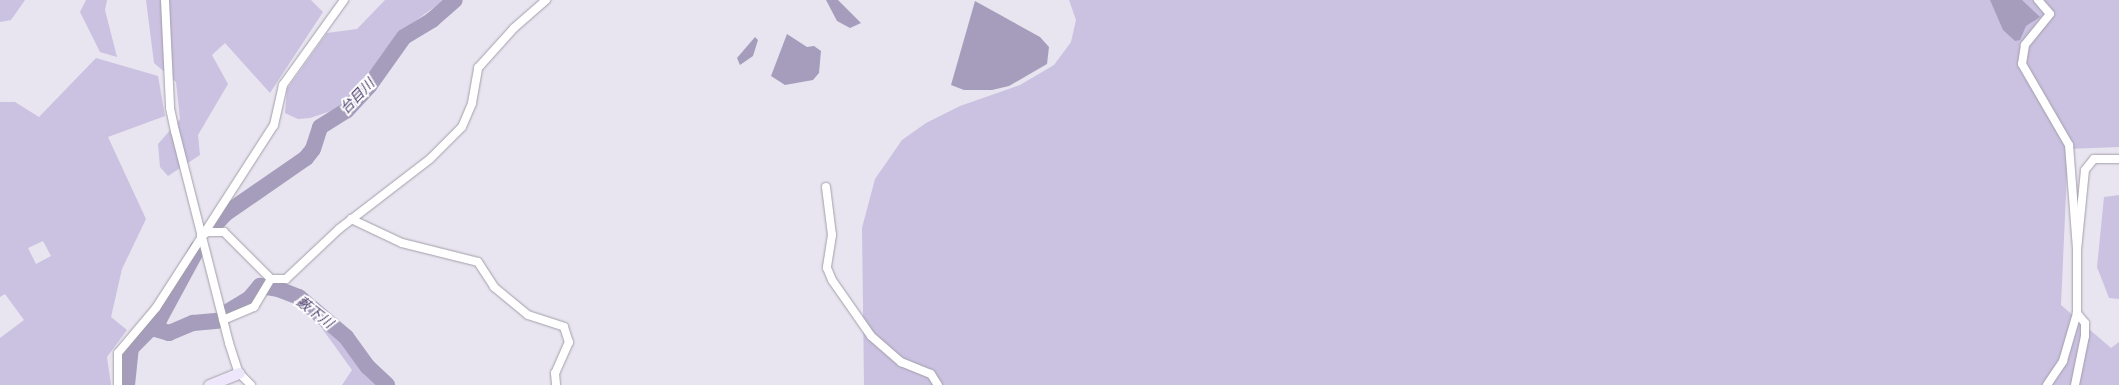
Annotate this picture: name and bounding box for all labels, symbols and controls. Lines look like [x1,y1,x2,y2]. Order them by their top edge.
water label: 台目川 [336,75,378,117]
water label: 藪下川 [293,292,337,332]

